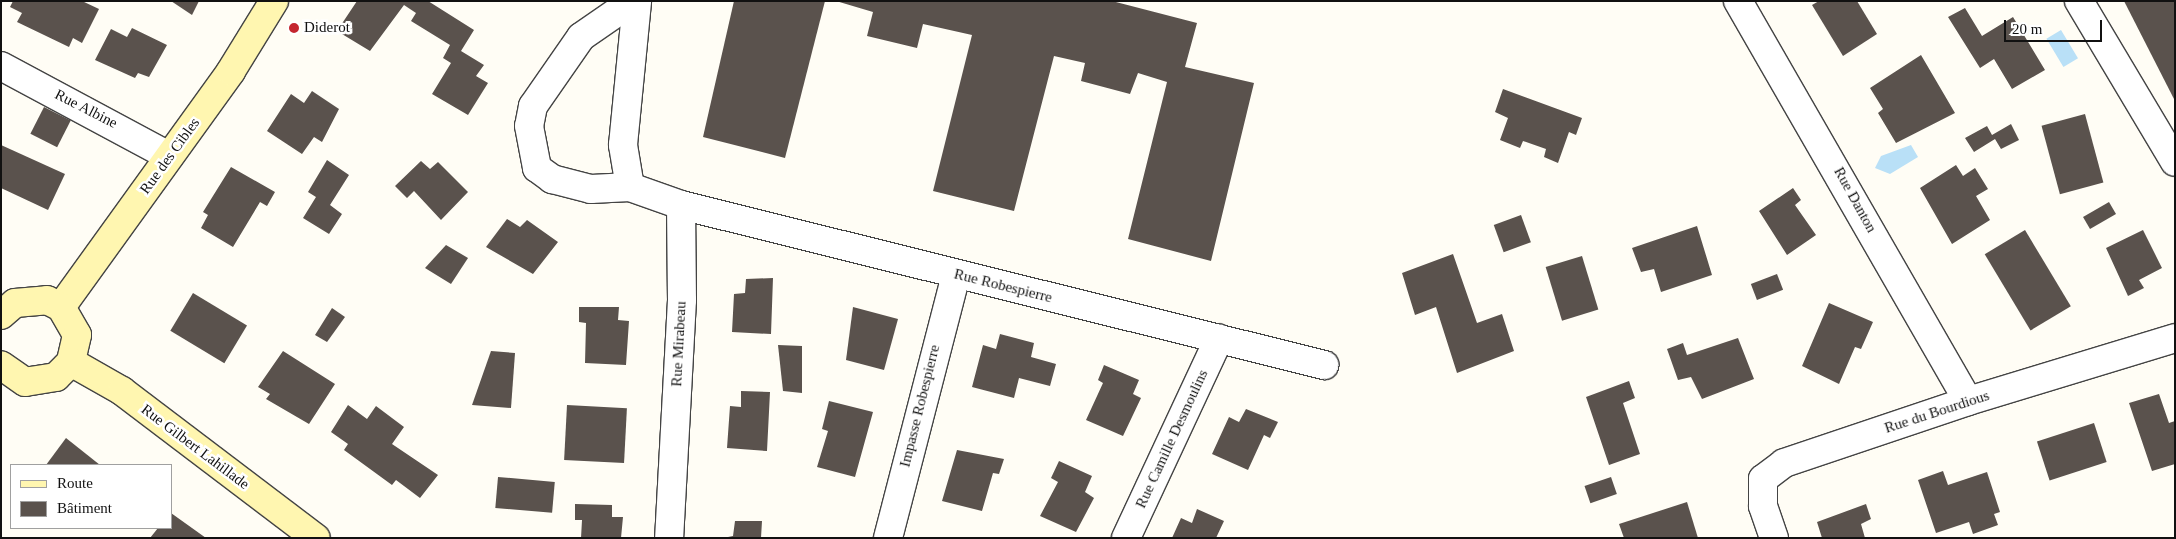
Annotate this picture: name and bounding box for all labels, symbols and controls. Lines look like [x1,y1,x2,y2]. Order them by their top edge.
scale bar [2006,10,2104,42]
place label: Diderot [304,19,350,37]
text: 20 m [2012,21,2042,37]
marker: Diderot [288,22,300,34]
street label: Rue Albine [51,85,121,133]
street label: Rue des Cibles [136,114,204,198]
street label: Rue Danton [1830,164,1880,236]
street label: Rue Robespierre [952,265,1054,307]
street label: Rue Mirabeau [668,301,690,387]
street label: Impasse Robespierre [896,343,944,469]
street label: Rue Camille Desmoulins [1132,367,1212,511]
street label: Rue du Bourdious [1882,387,1992,437]
street label: Rue Gilbert Lahillade [137,400,253,494]
legend [10,464,172,529]
text: Route [57,475,93,491]
text: Bâtiment [57,500,112,516]

